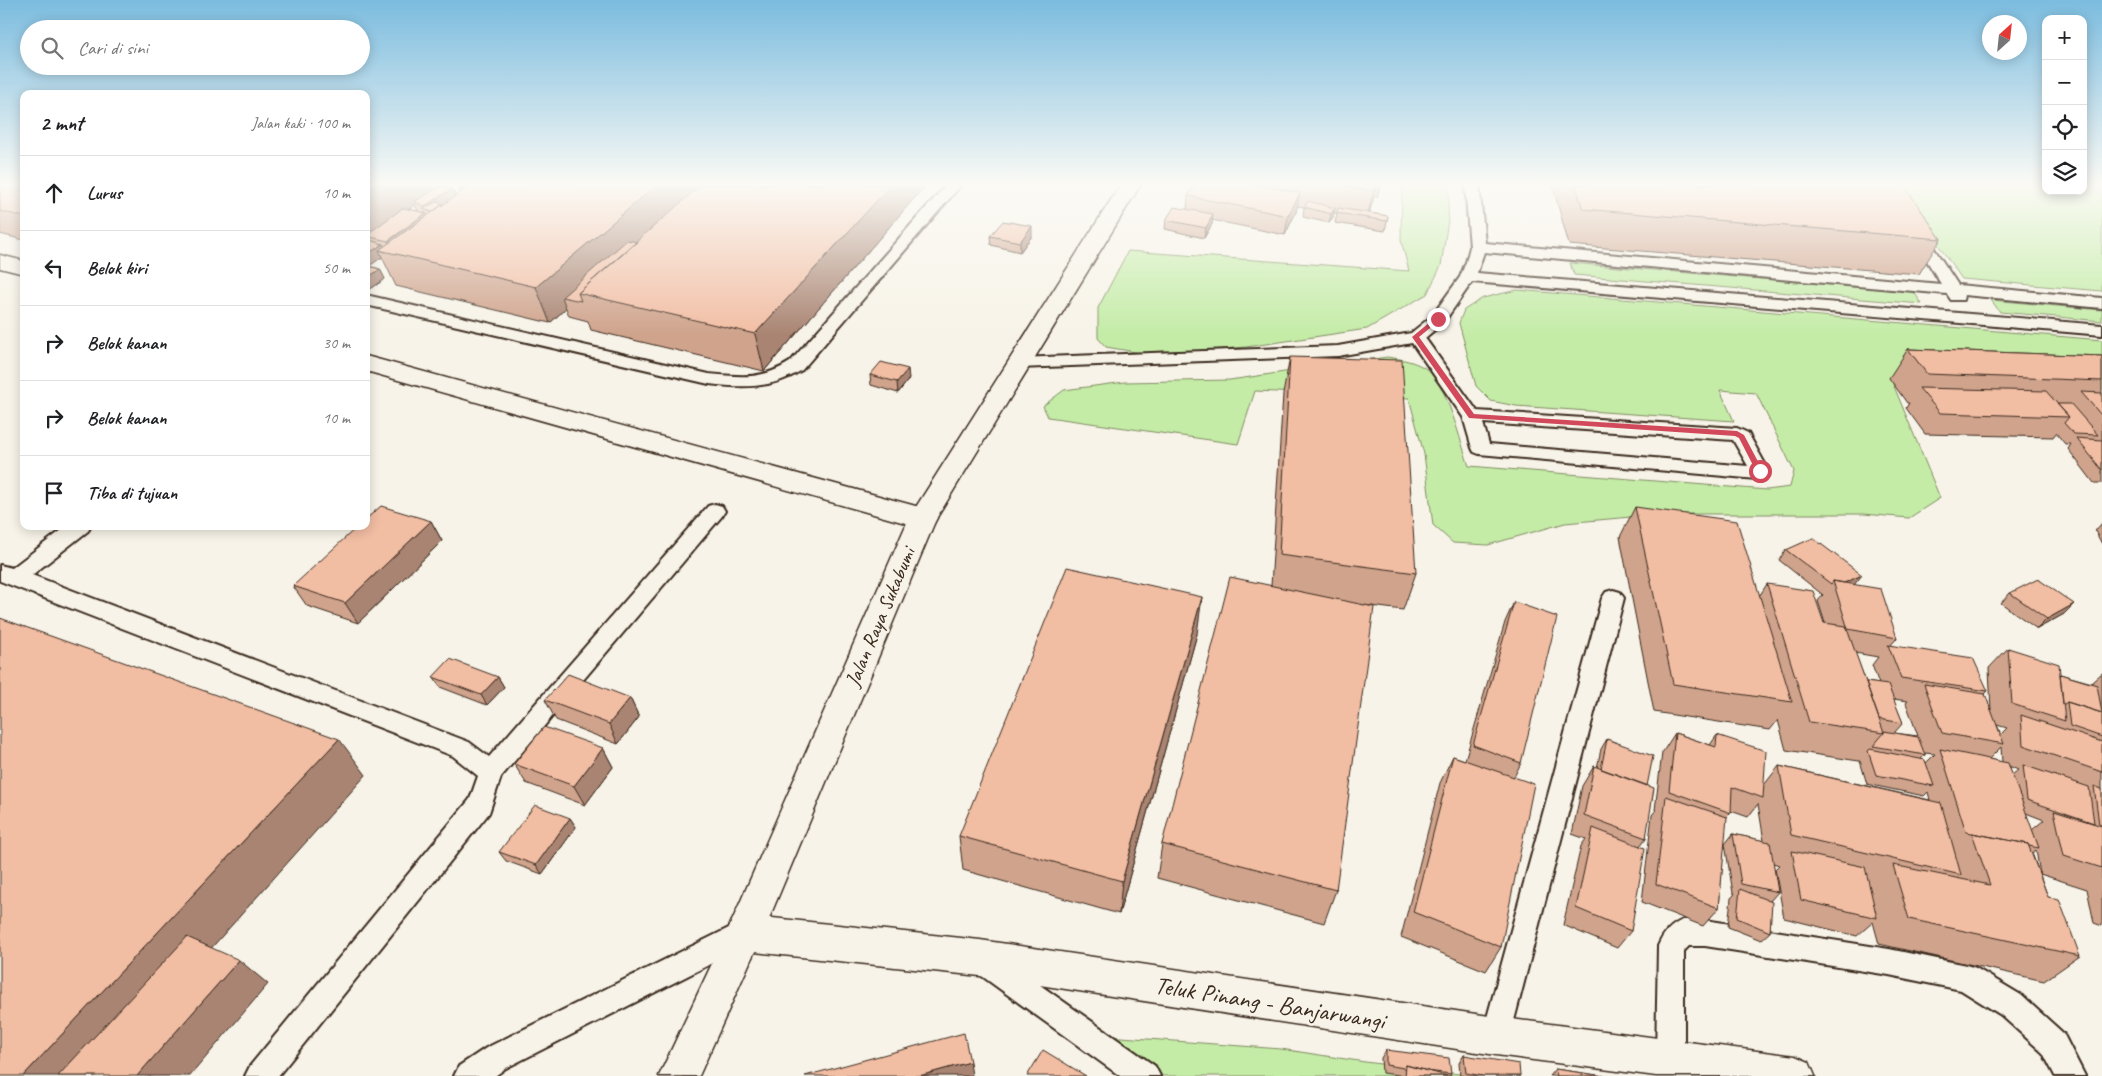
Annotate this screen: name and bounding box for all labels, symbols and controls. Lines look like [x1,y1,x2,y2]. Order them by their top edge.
north arrow [1982,15,2027,60]
map controls [2042,15,2087,195]
button: + [2042,15,2087,60]
search box [20,20,370,75]
icon: search [38,34,66,62]
text: Cari di sini [78,36,148,60]
button: − [2042,60,2087,105]
button: locate [2042,105,2087,150]
text: 2 mnt [40,110,83,136]
text: Jalan kaki · 100 m [252,113,350,133]
button: layers [2042,150,2087,195]
icon: ahead [40,179,68,207]
text: Lurus [87,181,122,205]
text: 10 m [323,183,350,203]
icon: left [40,254,68,282]
text: Belok kiri [87,256,147,280]
text: 50 m [323,258,350,278]
route end [1427,308,1450,331]
icon: right [40,329,68,357]
text: Belok kanan [87,331,166,355]
text: 30 m [323,333,350,353]
icon: right [40,404,68,432]
text: Belok kanan [87,406,166,430]
text: 10 m [323,408,350,428]
route start [1749,460,1772,483]
icon: arrive [40,479,68,507]
text: Tiba di tujuan [87,481,177,505]
street label: Jalan Raya Sukabumi [839,541,922,691]
street label: Teluk Pinang - Banjarwangi [1153,969,1390,1037]

